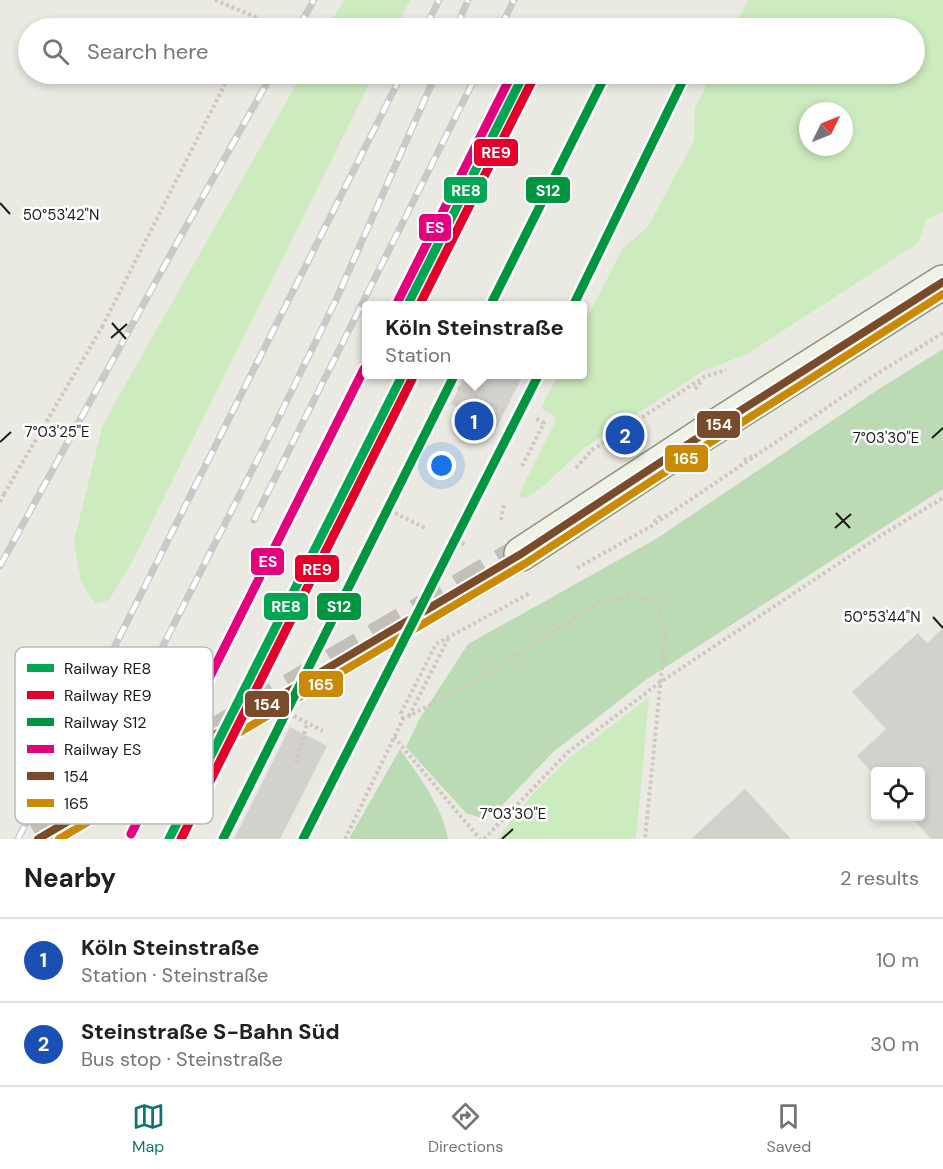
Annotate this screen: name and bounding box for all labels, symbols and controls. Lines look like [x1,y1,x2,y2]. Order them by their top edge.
search box [18,18,925,84]
icon: search [39,35,72,68]
text: Search here [87,37,208,66]
north arrow [799,102,853,156]
line badge: RE9 [473,138,519,167]
text: RE9 [481,142,511,163]
line badge: RE8 [443,176,488,204]
line badge: S12 [525,176,571,204]
text: RE8 [451,180,481,201]
text: S12 [536,180,560,201]
text: 50°53'42"N [23,205,99,225]
line badge: ES [418,213,452,242]
text: ES [426,217,445,238]
popup [362,301,587,379]
text: Köln Steinstraße [385,313,564,342]
text: Station [385,342,451,368]
pin: 1 [454,398,494,444]
line badge: 154 [696,410,741,439]
pin: 2 [606,412,644,458]
text: 154 [706,414,732,435]
text: 7°03'25"E [24,422,90,442]
text: 7°03'30"E [853,428,919,448]
line badge: 165 [664,444,709,473]
text: 165 [673,448,699,469]
your location [427,451,456,480]
line badge: ES [250,547,285,576]
text: ES [259,551,278,572]
line badge: RE9 [294,554,340,583]
text: RE9 [302,559,332,580]
line badge: RE8 [263,592,309,621]
line badge: S12 [316,592,362,621]
text: RE8 [271,596,301,617]
text: S12 [327,596,351,617]
text: 50°53'44"N [843,607,921,627]
legend [15,647,213,824]
text: Railway RE8 [64,658,151,679]
line badge: 165 [298,670,344,698]
text: 165 [308,674,334,695]
text: Railway RE9 [64,685,152,706]
line badge: 154 [244,690,290,718]
text: 154 [254,694,280,715]
text: Railway S12 [64,712,146,733]
text: Railway ES [64,739,141,760]
text: 154 [64,766,89,787]
map controls [871,767,925,821]
button: locate [871,767,925,821]
text: 165 [64,793,88,814]
text: 7°03'30"E [480,804,546,824]
text: Nearby [24,861,116,895]
text: 2 results [840,865,919,891]
text: Köln Steinstraße [81,933,259,962]
text: 1 [40,947,47,973]
text: 10 m [876,947,919,973]
text: Station · Steinstraße [81,962,268,988]
text: Steinstraße S-Bahn Süd [81,1017,340,1046]
text: 2 [38,1031,49,1057]
text: 30 m [870,1031,919,1057]
text: Bus stop · Steinstraße [81,1046,283,1072]
tab: Map [132,1100,165,1157]
tab: Directions [428,1100,503,1157]
tab: Saved [767,1100,811,1157]

